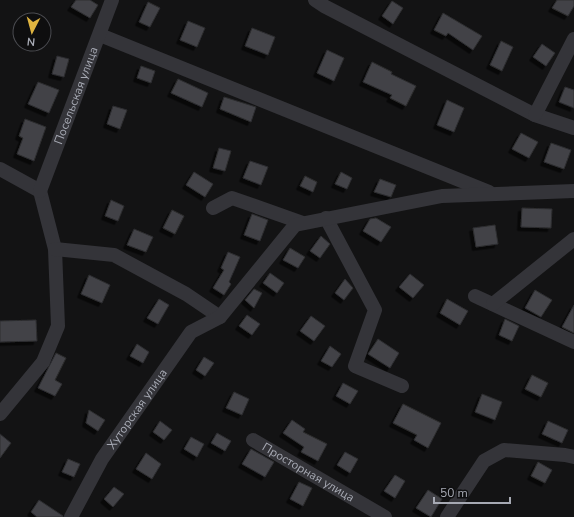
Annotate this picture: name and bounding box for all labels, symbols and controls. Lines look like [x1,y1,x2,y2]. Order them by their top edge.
north arrow [12,12,52,52]
text: N [26,34,36,49]
street label: Посельская улица [50,45,102,147]
street label: Хуторская улица [103,366,171,452]
street label: Просторная улица [259,439,357,505]
scale bar [434,479,510,505]
text: 50 m [440,485,468,501]

